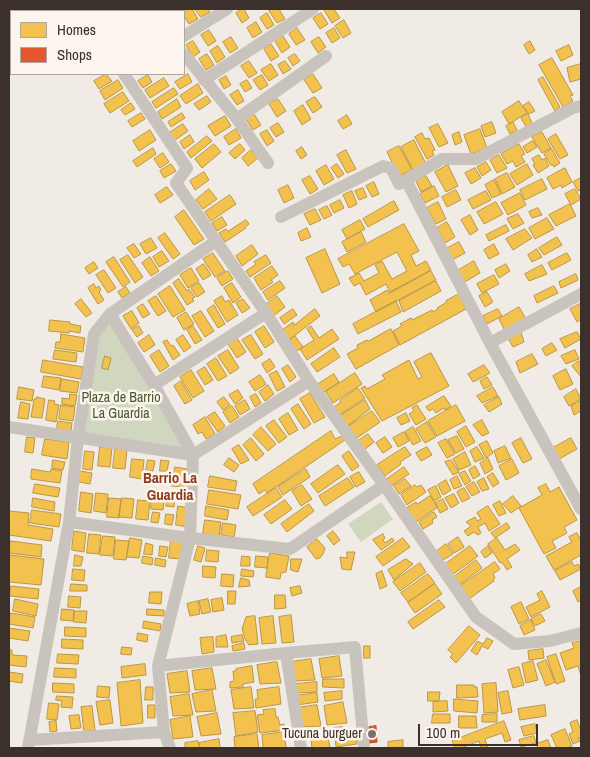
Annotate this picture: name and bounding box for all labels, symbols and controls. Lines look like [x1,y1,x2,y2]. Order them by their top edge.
legend [10,10,185,75]
text: Homes [57,19,96,40]
text: Shops [57,44,92,65]
park label: Plaza de Barrio La Guardia [81,390,161,422]
district label: Barrio La Guardia [143,470,197,505]
scale bar [420,714,540,746]
text: 100 m [426,722,460,743]
place label: Tucuna burguer [282,726,362,742]
marker: Tucuna burguer [366,728,378,740]

